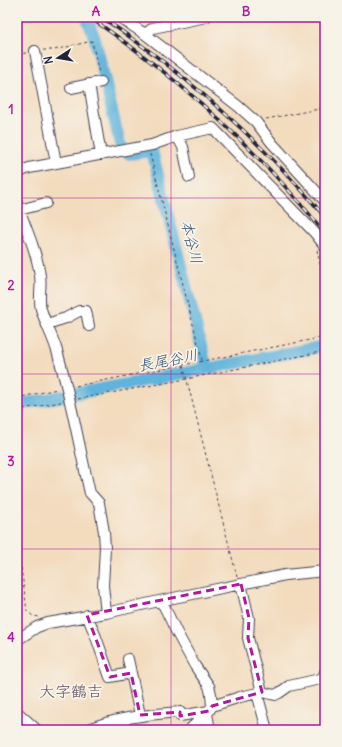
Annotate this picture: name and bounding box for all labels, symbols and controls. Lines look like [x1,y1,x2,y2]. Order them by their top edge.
text: A [92,3,101,20]
text: B [242,3,251,20]
north arrow [38,38,78,78]
text: N [41,55,56,65]
text: 1 [8,101,14,118]
water label: 本谷川 [177,218,207,266]
text: 2 [7,277,15,294]
water label: 長尾谷川 [137,345,199,375]
text: 3 [7,453,15,470]
text: 4 [7,629,15,646]
district label: 大字鶴吉 [39,681,103,701]

